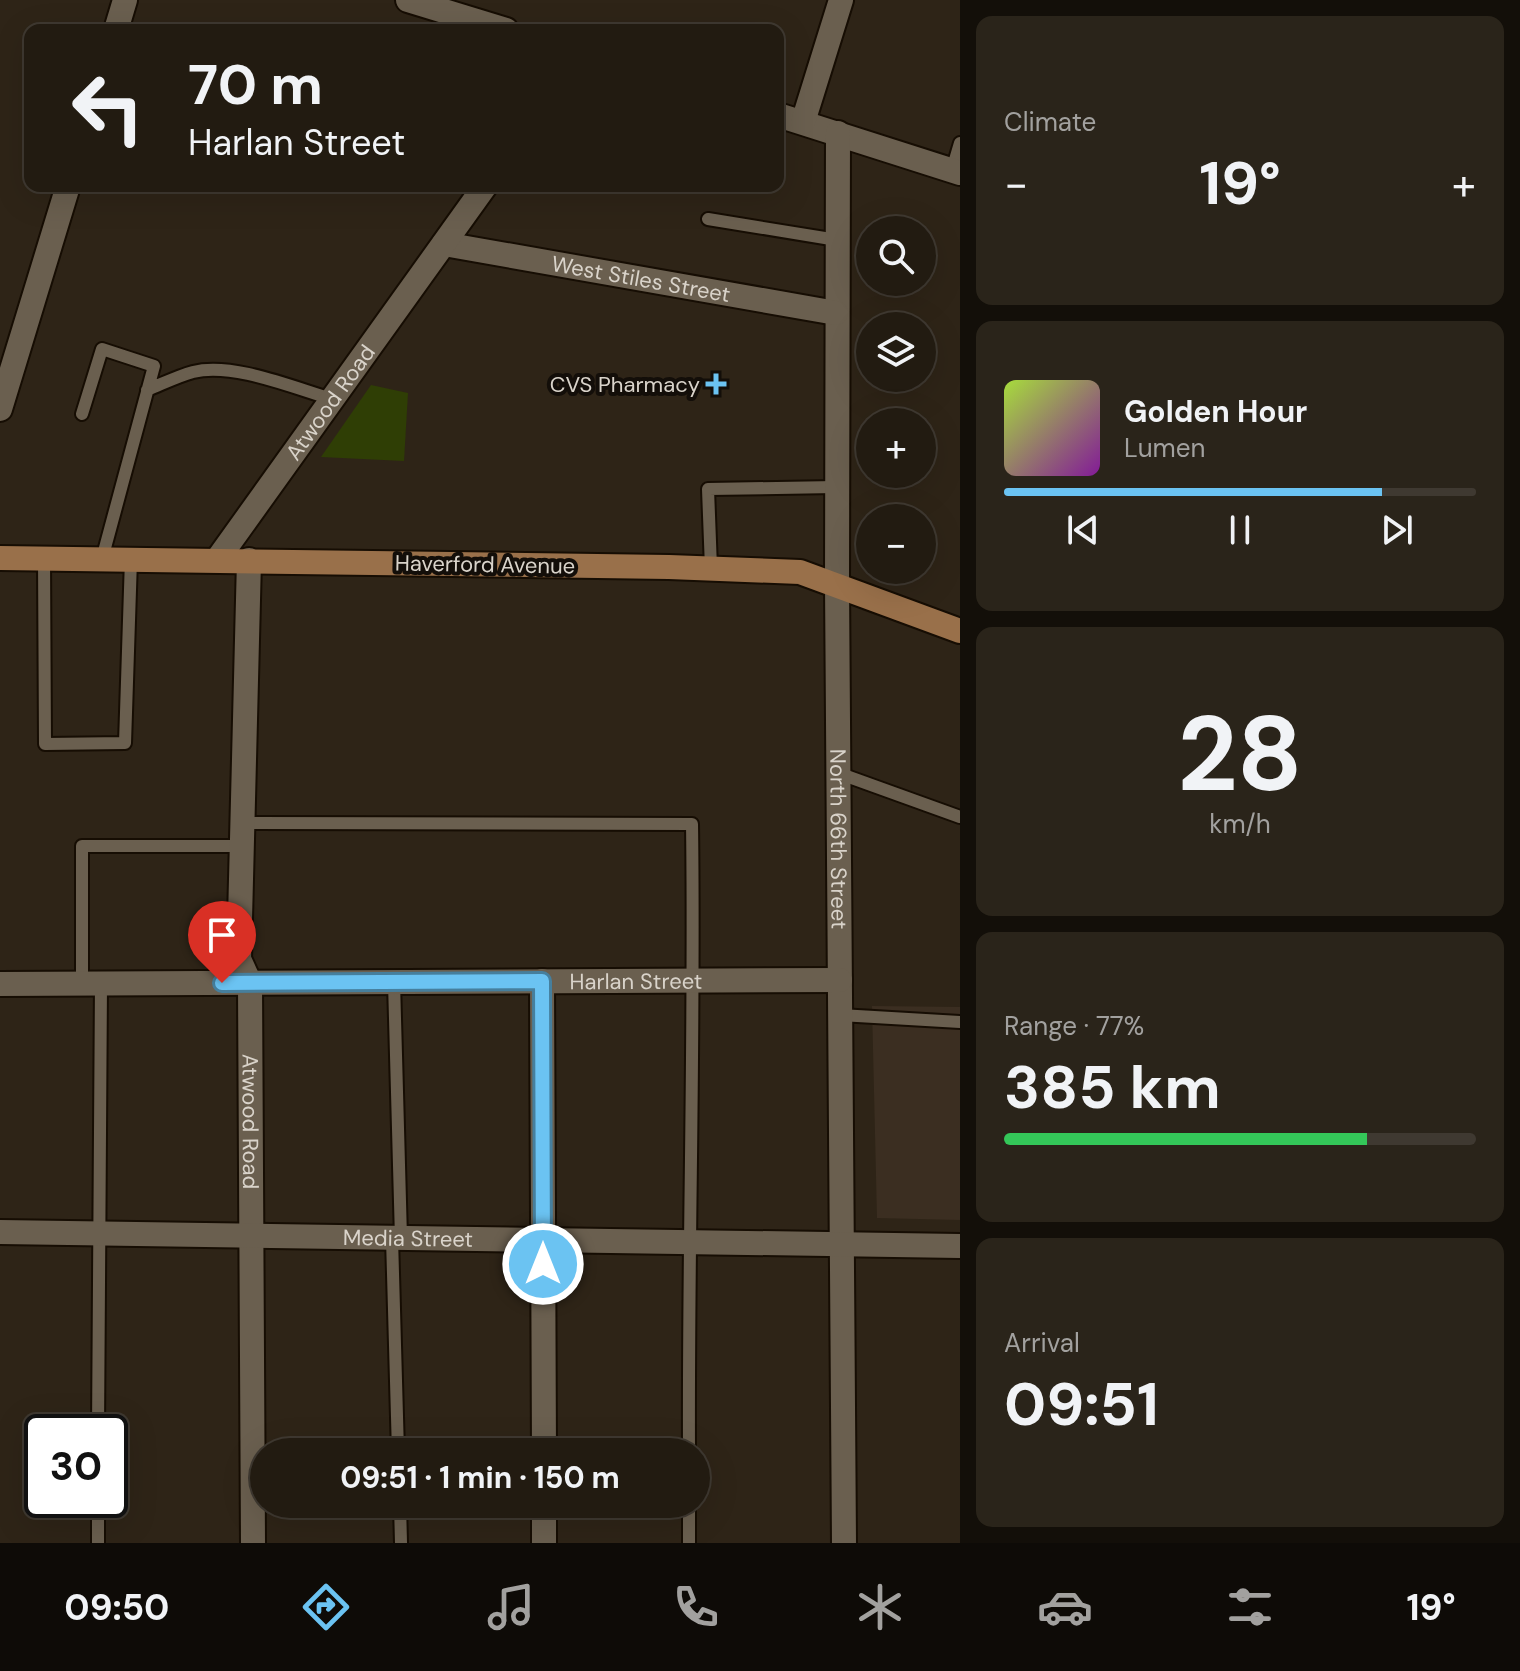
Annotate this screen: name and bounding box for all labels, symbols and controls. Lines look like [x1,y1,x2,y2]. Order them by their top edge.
text: 70 m [188,48,323,121]
icon: left [56,56,160,160]
text: Climate [1004,105,1096,139]
text: Harlan Street [188,119,405,166]
text: 19° [1199,144,1281,223]
text: − [1004,155,1028,213]
text: + [1452,155,1476,213]
map controls [856,216,936,584]
button: search [856,216,936,296]
street label: West Stiles Street [549,249,733,309]
button: layers [856,312,936,392]
street label: Atwood Road [279,339,382,466]
place label: CVS Pharmacy [550,370,700,399]
marker: CVS Pharmacy [707,375,725,393]
text: Golden Hour [1124,392,1307,431]
button: + [856,408,936,488]
text: Lumen [1124,431,1205,465]
button: − [856,504,936,584]
icon: previous [1061,508,1105,552]
icon: pause [1218,508,1262,552]
icon: next [1375,508,1419,552]
street label: Haverford Avenue [395,548,575,581]
text: 28 [1177,687,1303,822]
street label: North 66th Street [823,749,854,929]
text: km/h [1209,807,1271,841]
pin [188,901,256,983]
icon: arrive [200,913,244,957]
street label: Harlan Street [570,967,702,996]
text: Range · 77% [1004,1009,1144,1043]
text: 385 km [1004,1048,1221,1127]
street label: Atwood Road [235,1054,265,1189]
position arrow [501,1222,585,1306]
street label: Media Street [343,1223,473,1254]
text: Arrival [1004,1326,1080,1360]
text: 09:51 [1004,1365,1159,1444]
speed limit sign: 30 [24,1414,128,1518]
text: 09:51 · 1 min · 150 m [340,1458,620,1497]
icon: directions [298,1579,354,1635]
icon: music [483,1579,539,1635]
icon: phone [668,1579,724,1635]
icon: climate [852,1579,908,1635]
icon: car [1037,1579,1093,1635]
icon: filters [1222,1579,1278,1635]
text: 09:50 [64,1584,169,1631]
text: 19° [1406,1584,1456,1631]

